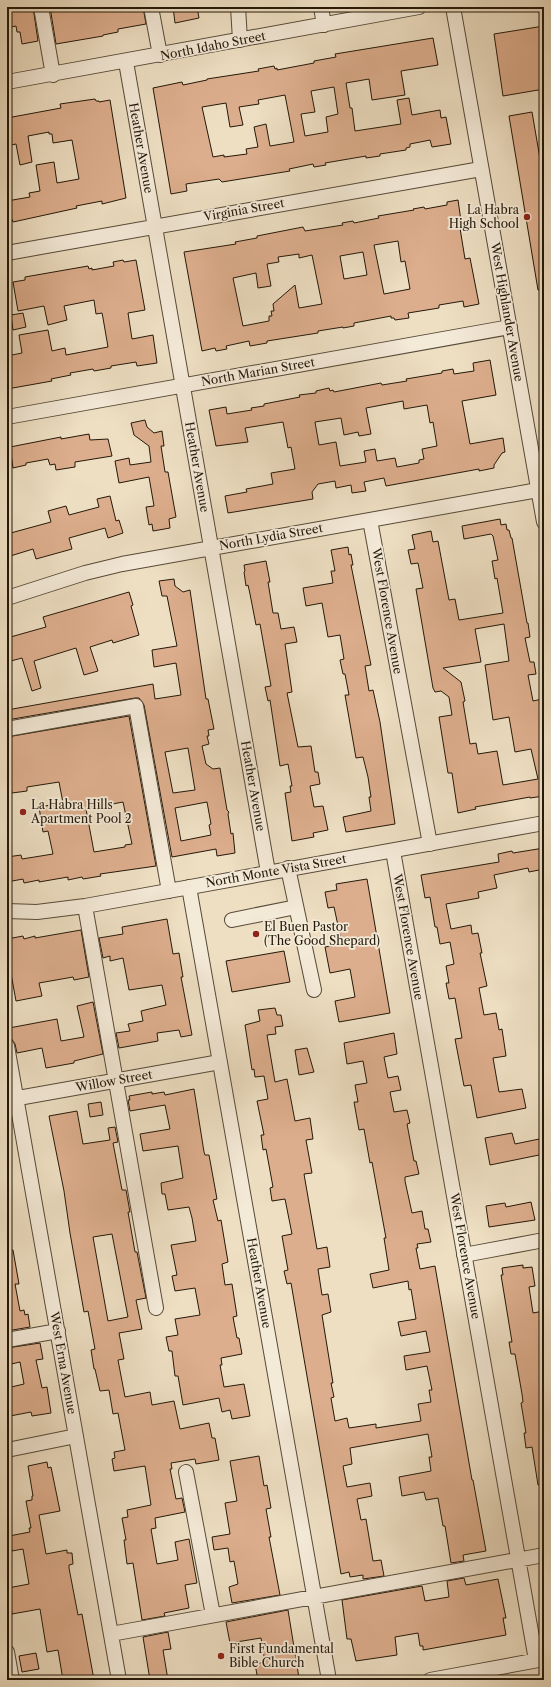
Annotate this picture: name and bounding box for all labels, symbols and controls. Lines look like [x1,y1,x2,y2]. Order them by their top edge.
street label: North Idaho Street [159,28,268,63]
street label: Heather Avenue [126,101,157,195]
street label: Virginia Street [201,195,286,224]
place label: La Habra High School [449,202,520,231]
marker: La Habra High School [522,212,532,222]
street label: West Highlander Avenue [488,240,527,383]
street label: North Marian Street [200,354,317,389]
street label: Heather Avenue [182,420,213,514]
street label: North Lydia Street [218,520,325,553]
street label: West Florence Avenue [369,546,406,675]
street label: Heather Avenue [238,739,269,833]
place label: La Habra Hills Apartment Pool 2 [30,797,132,826]
marker: La Habra Hills Apartment Pool 2 [18,807,28,817]
street label: North Monte Vista Street [204,851,348,890]
street label: West Florence Avenue [390,872,427,1001]
place label: El Buen Pastor (The Good Shepard) [264,919,380,948]
marker: El Buen Pastor (The Good Shepard) [251,929,261,939]
street label: Willow Street [73,1066,154,1095]
street label: West Florence Avenue [447,1191,484,1320]
street label: Heather Avenue [244,1236,275,1330]
street label: West Erna Avenue [47,1310,80,1416]
place label: First Fundamental Bible Church [229,1641,334,1670]
marker: First Fundamental Bible Church [216,1651,226,1661]

